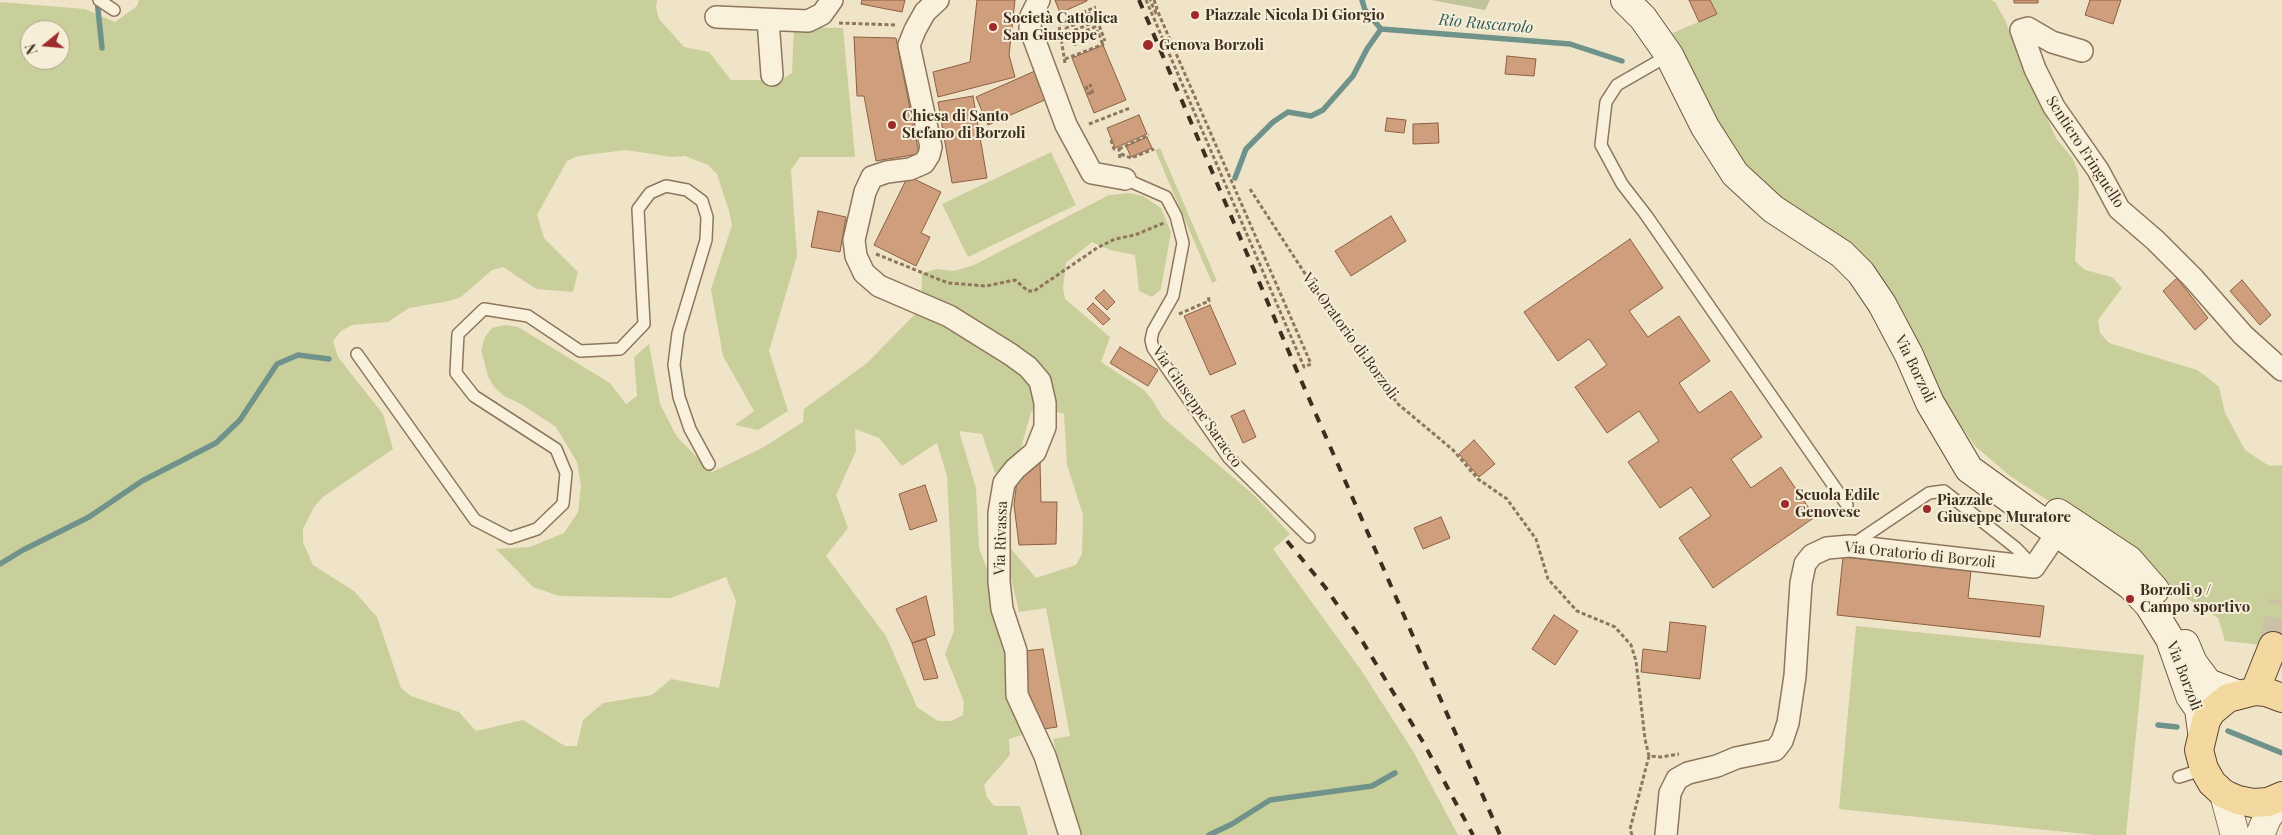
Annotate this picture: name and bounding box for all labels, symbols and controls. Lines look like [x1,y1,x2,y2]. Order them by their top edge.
place label: Piazzale Nicola Di Giorgio [1205,6,1384,24]
place label: Società Cattolica San Giuseppe [1003,9,1118,44]
marker: Piazzale Nicola Di Giorgio [1189,9,1201,21]
water label: Rio Ruscarolo [1438,10,1534,38]
north arrow [20,20,70,70]
marker: Società Cattolica San Giuseppe [987,21,999,33]
place label: Genova Borzoli [1159,36,1264,54]
marker: Genova Borzoli [1141,38,1155,52]
text: N [21,42,42,57]
street label: Sentiero Fringuello [2042,93,2128,211]
place label: Chiesa di Santo Stefano di Borzoli [902,107,1025,142]
marker: Chiesa di Santo Stefano di Borzoli [886,119,898,131]
street label: Via Oratorio di Borzoli [1298,269,1402,403]
street label: Via Borzoli [1891,332,1939,406]
street label: Via Giuseppe Saracco [1148,343,1246,471]
place label: Scuola Edile Genovese [1795,486,1880,521]
place label: Piazzale Giuseppe Muratore [1937,491,2071,526]
marker: Scuola Edile Genovese [1779,498,1791,510]
street label: Via Rivassa [991,501,1011,575]
marker: Piazzale Giuseppe Muratore [1921,503,1933,515]
street label: Via Oratorio di Borzoli [1844,538,1996,572]
place label: Borzoli 9 / Campo sportivo [2140,581,2250,616]
marker: Borzoli 9 / Campo sportivo [2124,593,2136,605]
street label: Via Borzoli [2163,639,2205,713]

